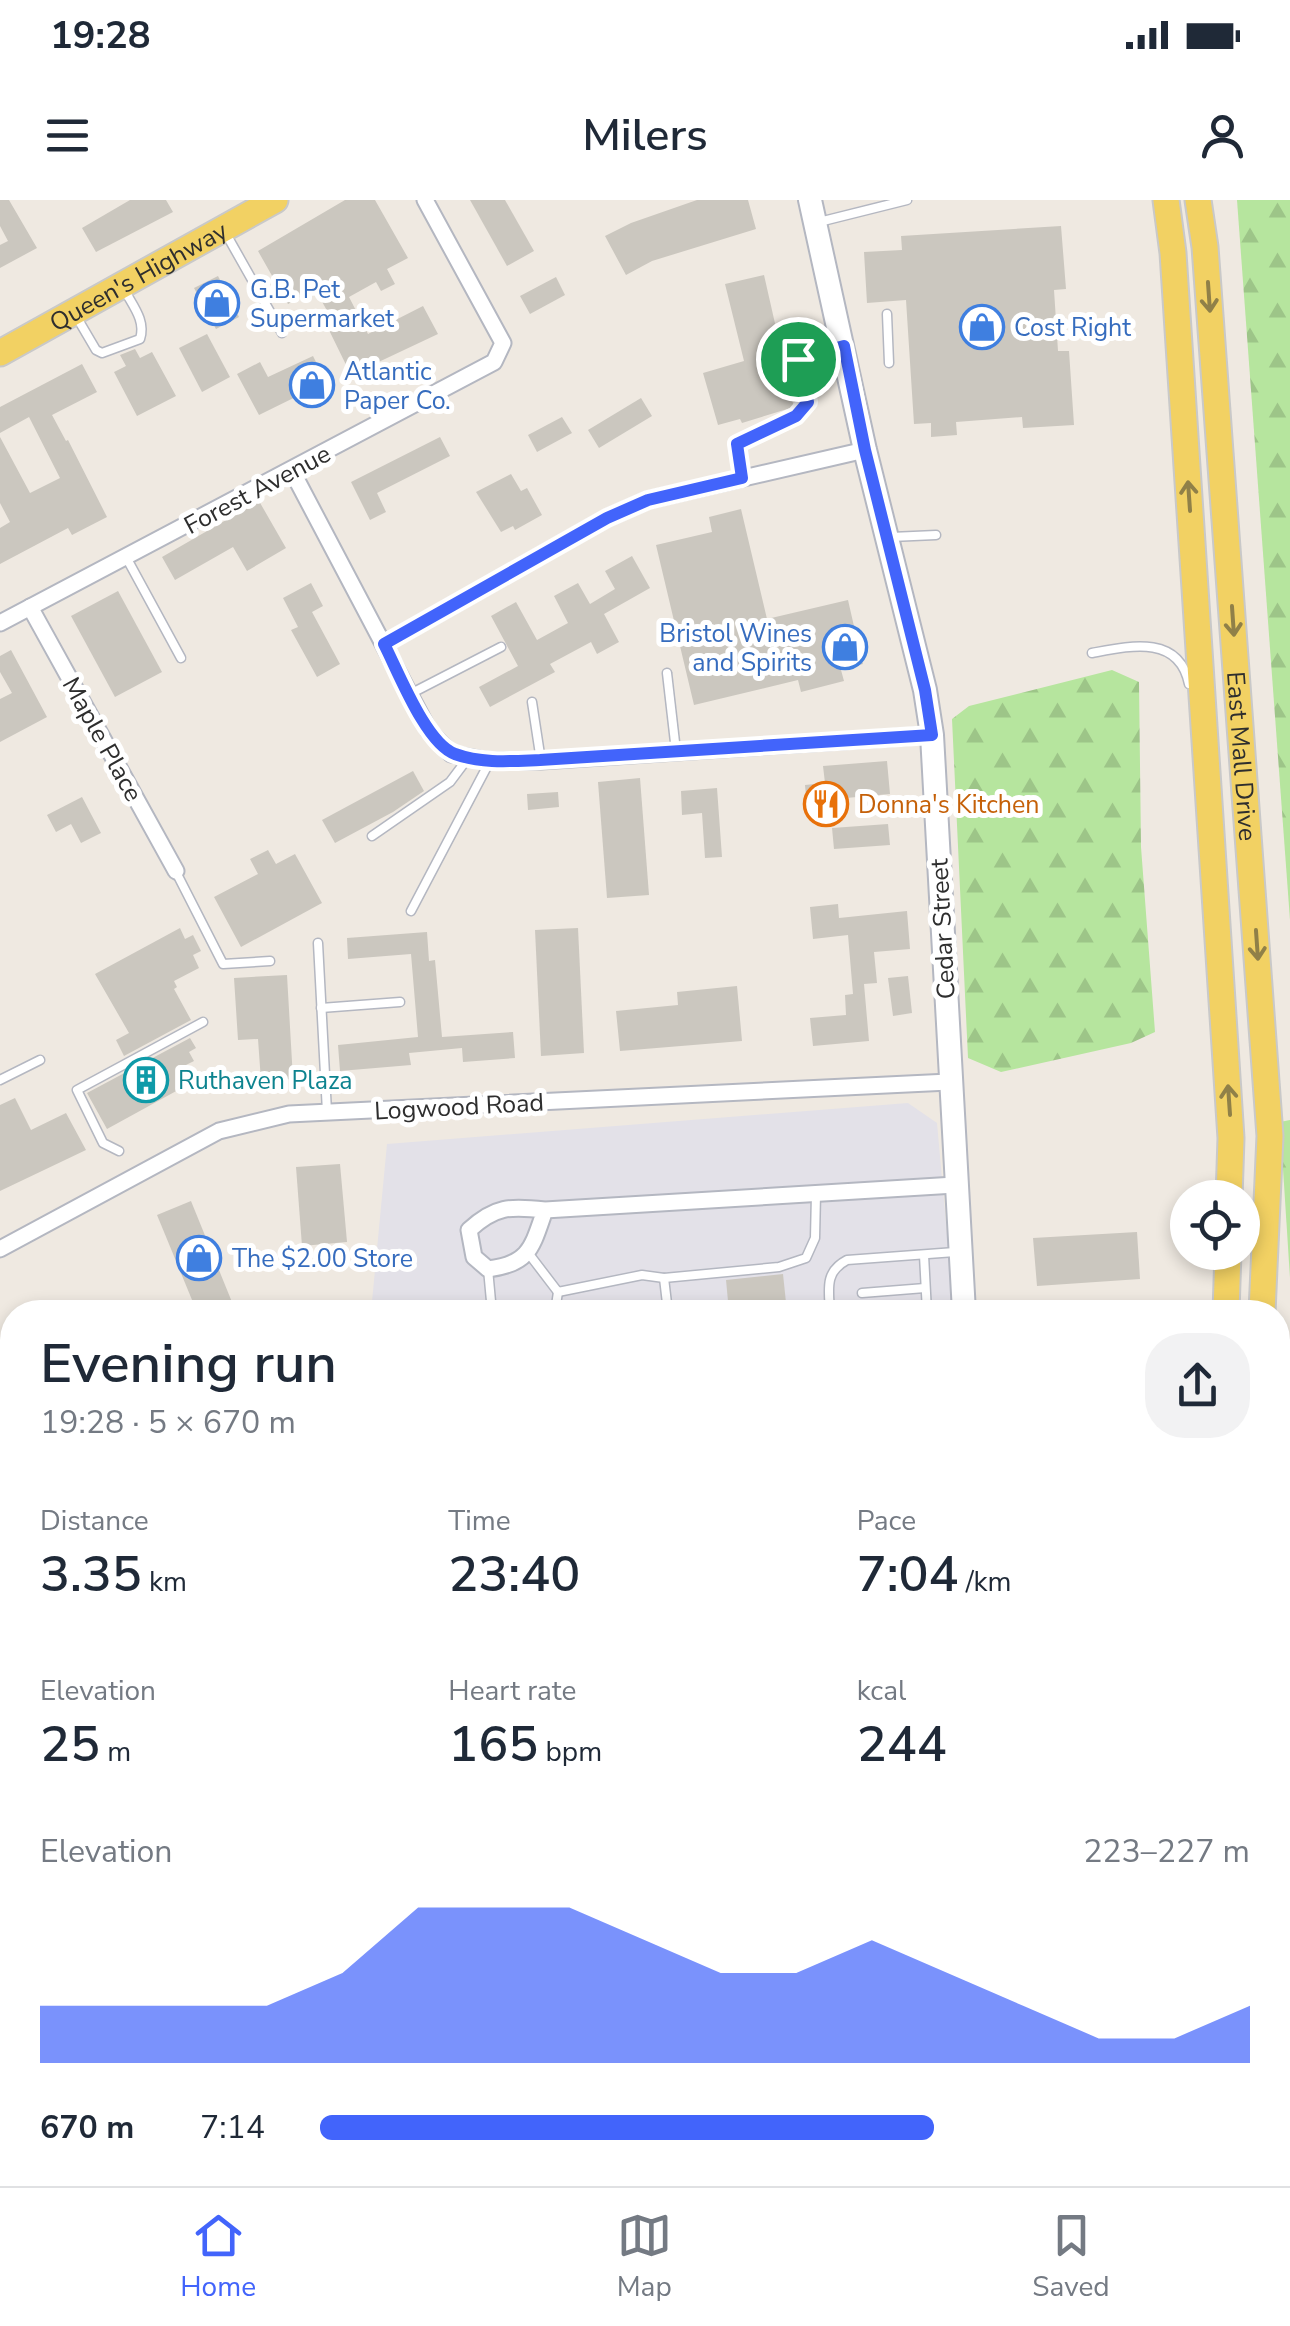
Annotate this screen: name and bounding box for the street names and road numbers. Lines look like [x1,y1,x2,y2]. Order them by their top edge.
street label: Queen's Highway [44,214,234,340]
street label: Forest Avenue [178,437,337,543]
street label: East Mall Drive [1218,670,1264,842]
street label: Maple Place [54,671,150,808]
street label: Cedar Street [922,858,964,1000]
street label: Logwood Road [373,1086,545,1128]

